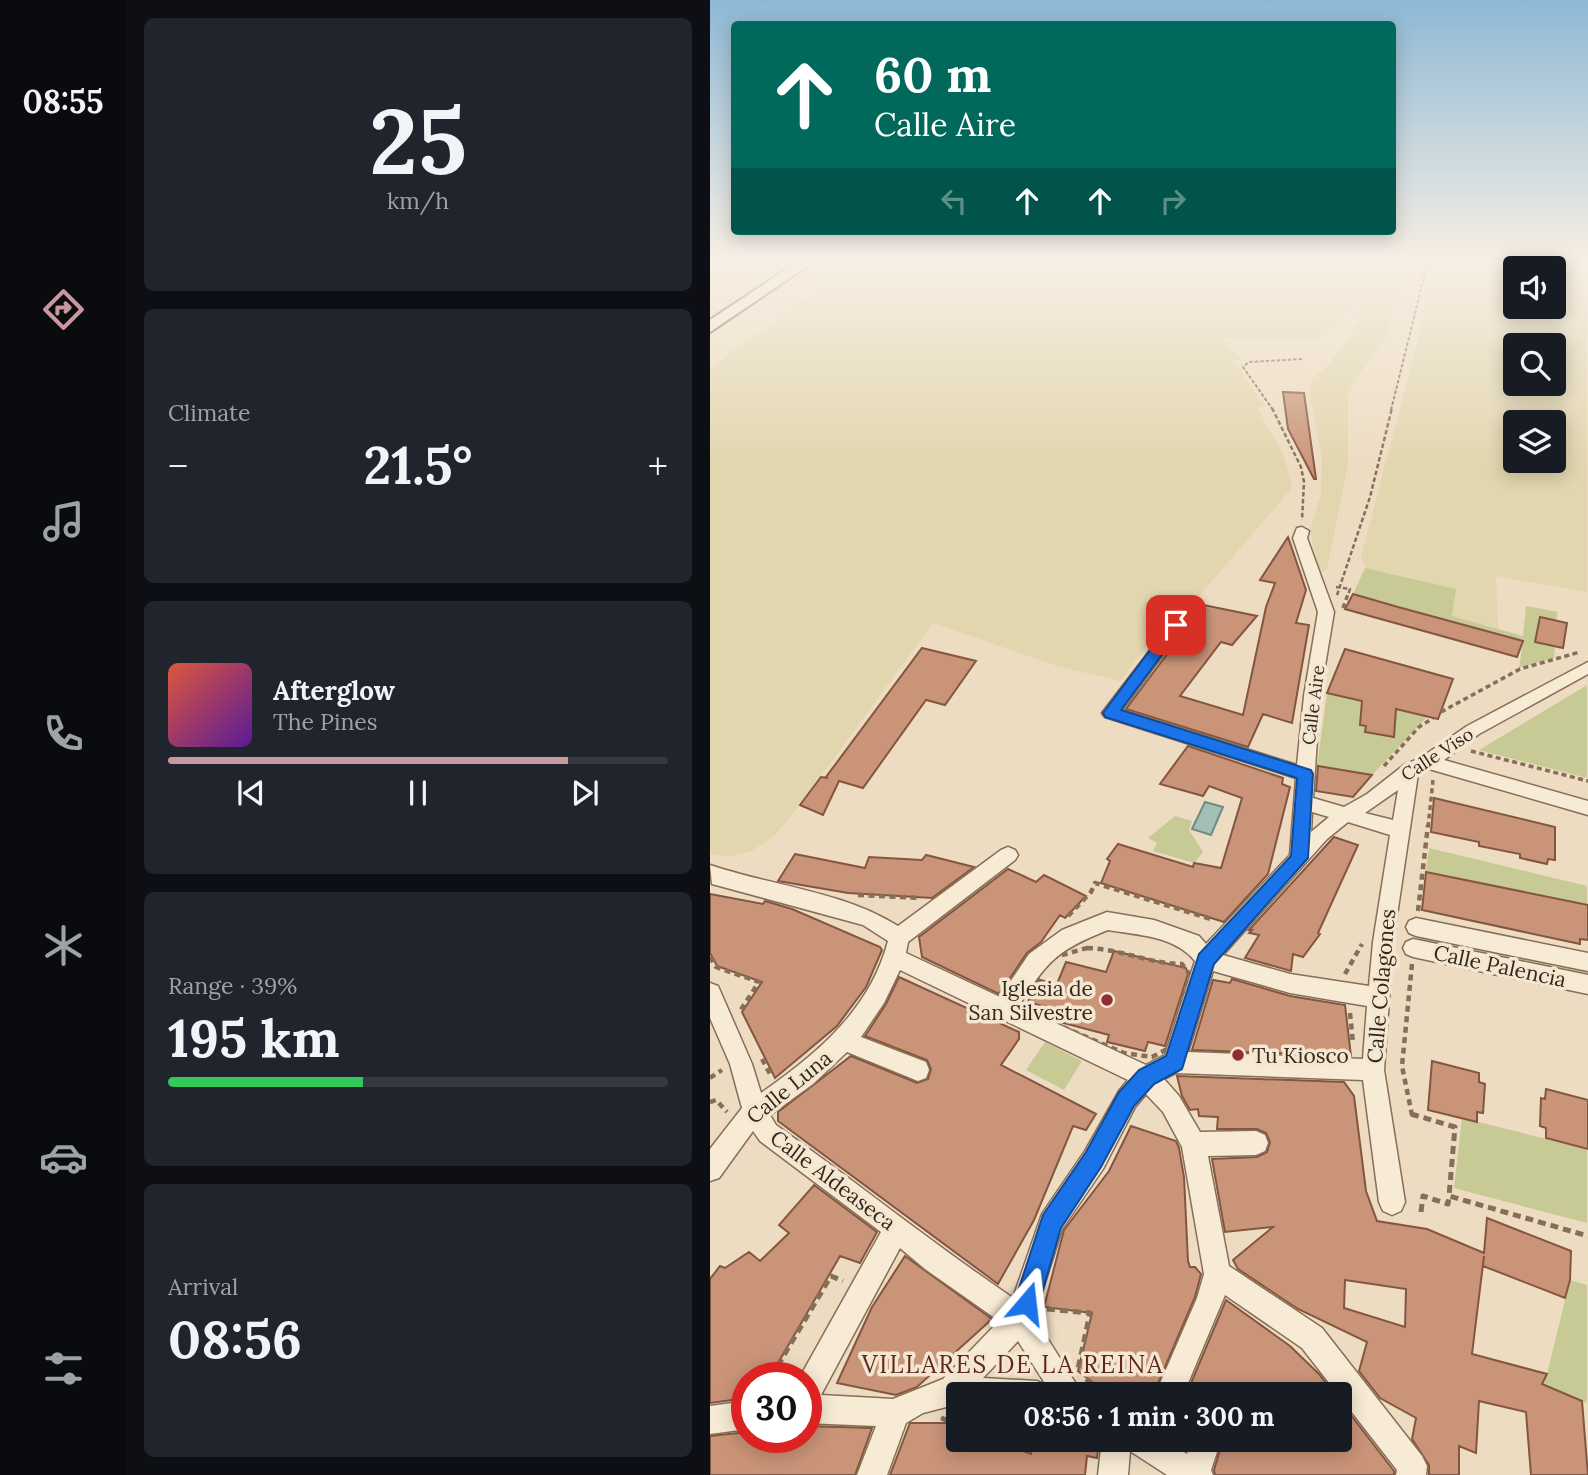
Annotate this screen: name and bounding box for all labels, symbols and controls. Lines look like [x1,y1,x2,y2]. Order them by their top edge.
text: 60 m [874,43,991,105]
icon: ahead [759,49,850,140]
text: 08:55 [22,81,104,122]
text: 25 [369,82,467,199]
text: Calle Aire [874,104,1016,145]
icon: left [935,182,973,220]
icon: ahead [1008,182,1046,220]
icon: ahead [1081,182,1119,220]
icon: right [1154,182,1192,220]
text: km/h [387,186,449,215]
map controls [1503,256,1566,473]
button: sound [1503,256,1566,319]
icon: directions [39,285,88,334]
button: search [1503,333,1566,396]
text: Climate [168,398,250,427]
button: layers [1503,410,1566,473]
text: 21.5° [364,432,472,498]
text: − [168,442,188,490]
text: + [648,442,668,490]
icon: music [39,497,88,546]
pin [1146,595,1206,655]
icon: arrive [1157,606,1195,644]
street label: Calle Aire [1297,664,1329,746]
text: Afterglow [273,674,395,707]
text: The Pines [273,707,378,736]
icon: phone [39,709,88,758]
street label: Calle Viso [1397,722,1477,786]
icon: previous [232,774,270,812]
icon: pause [399,774,437,812]
icon: next [566,774,604,812]
street label: Calle Colagones [1361,908,1401,1064]
icon: climate [39,921,88,970]
street label: Calle Palencia [1431,939,1569,993]
text: Range · 39% [168,971,297,1000]
place label: Iglesia de San Silvestre [969,975,1093,1026]
marker: Iglesia de San Silvestre [1099,992,1115,1008]
text: 195 km [168,1005,340,1071]
place label: Tu Kiosco [1252,1042,1349,1069]
street label: Calle Luna [741,1044,837,1130]
marker: Tu Kiosco [1230,1047,1246,1063]
street label: Calle Aldeaseca [765,1124,901,1236]
icon: car [39,1133,88,1182]
position arrow [990,1266,1064,1340]
text: Arrival [168,1272,238,1301]
text: 08:56 [168,1306,302,1372]
icon: filters [39,1344,88,1393]
district label: VILLARES DE LA REINA [861,1349,1164,1380]
speed limit sign: 30 [731,1362,822,1453]
text: 08:56 · 1 min · 300 m [1024,1400,1274,1433]

